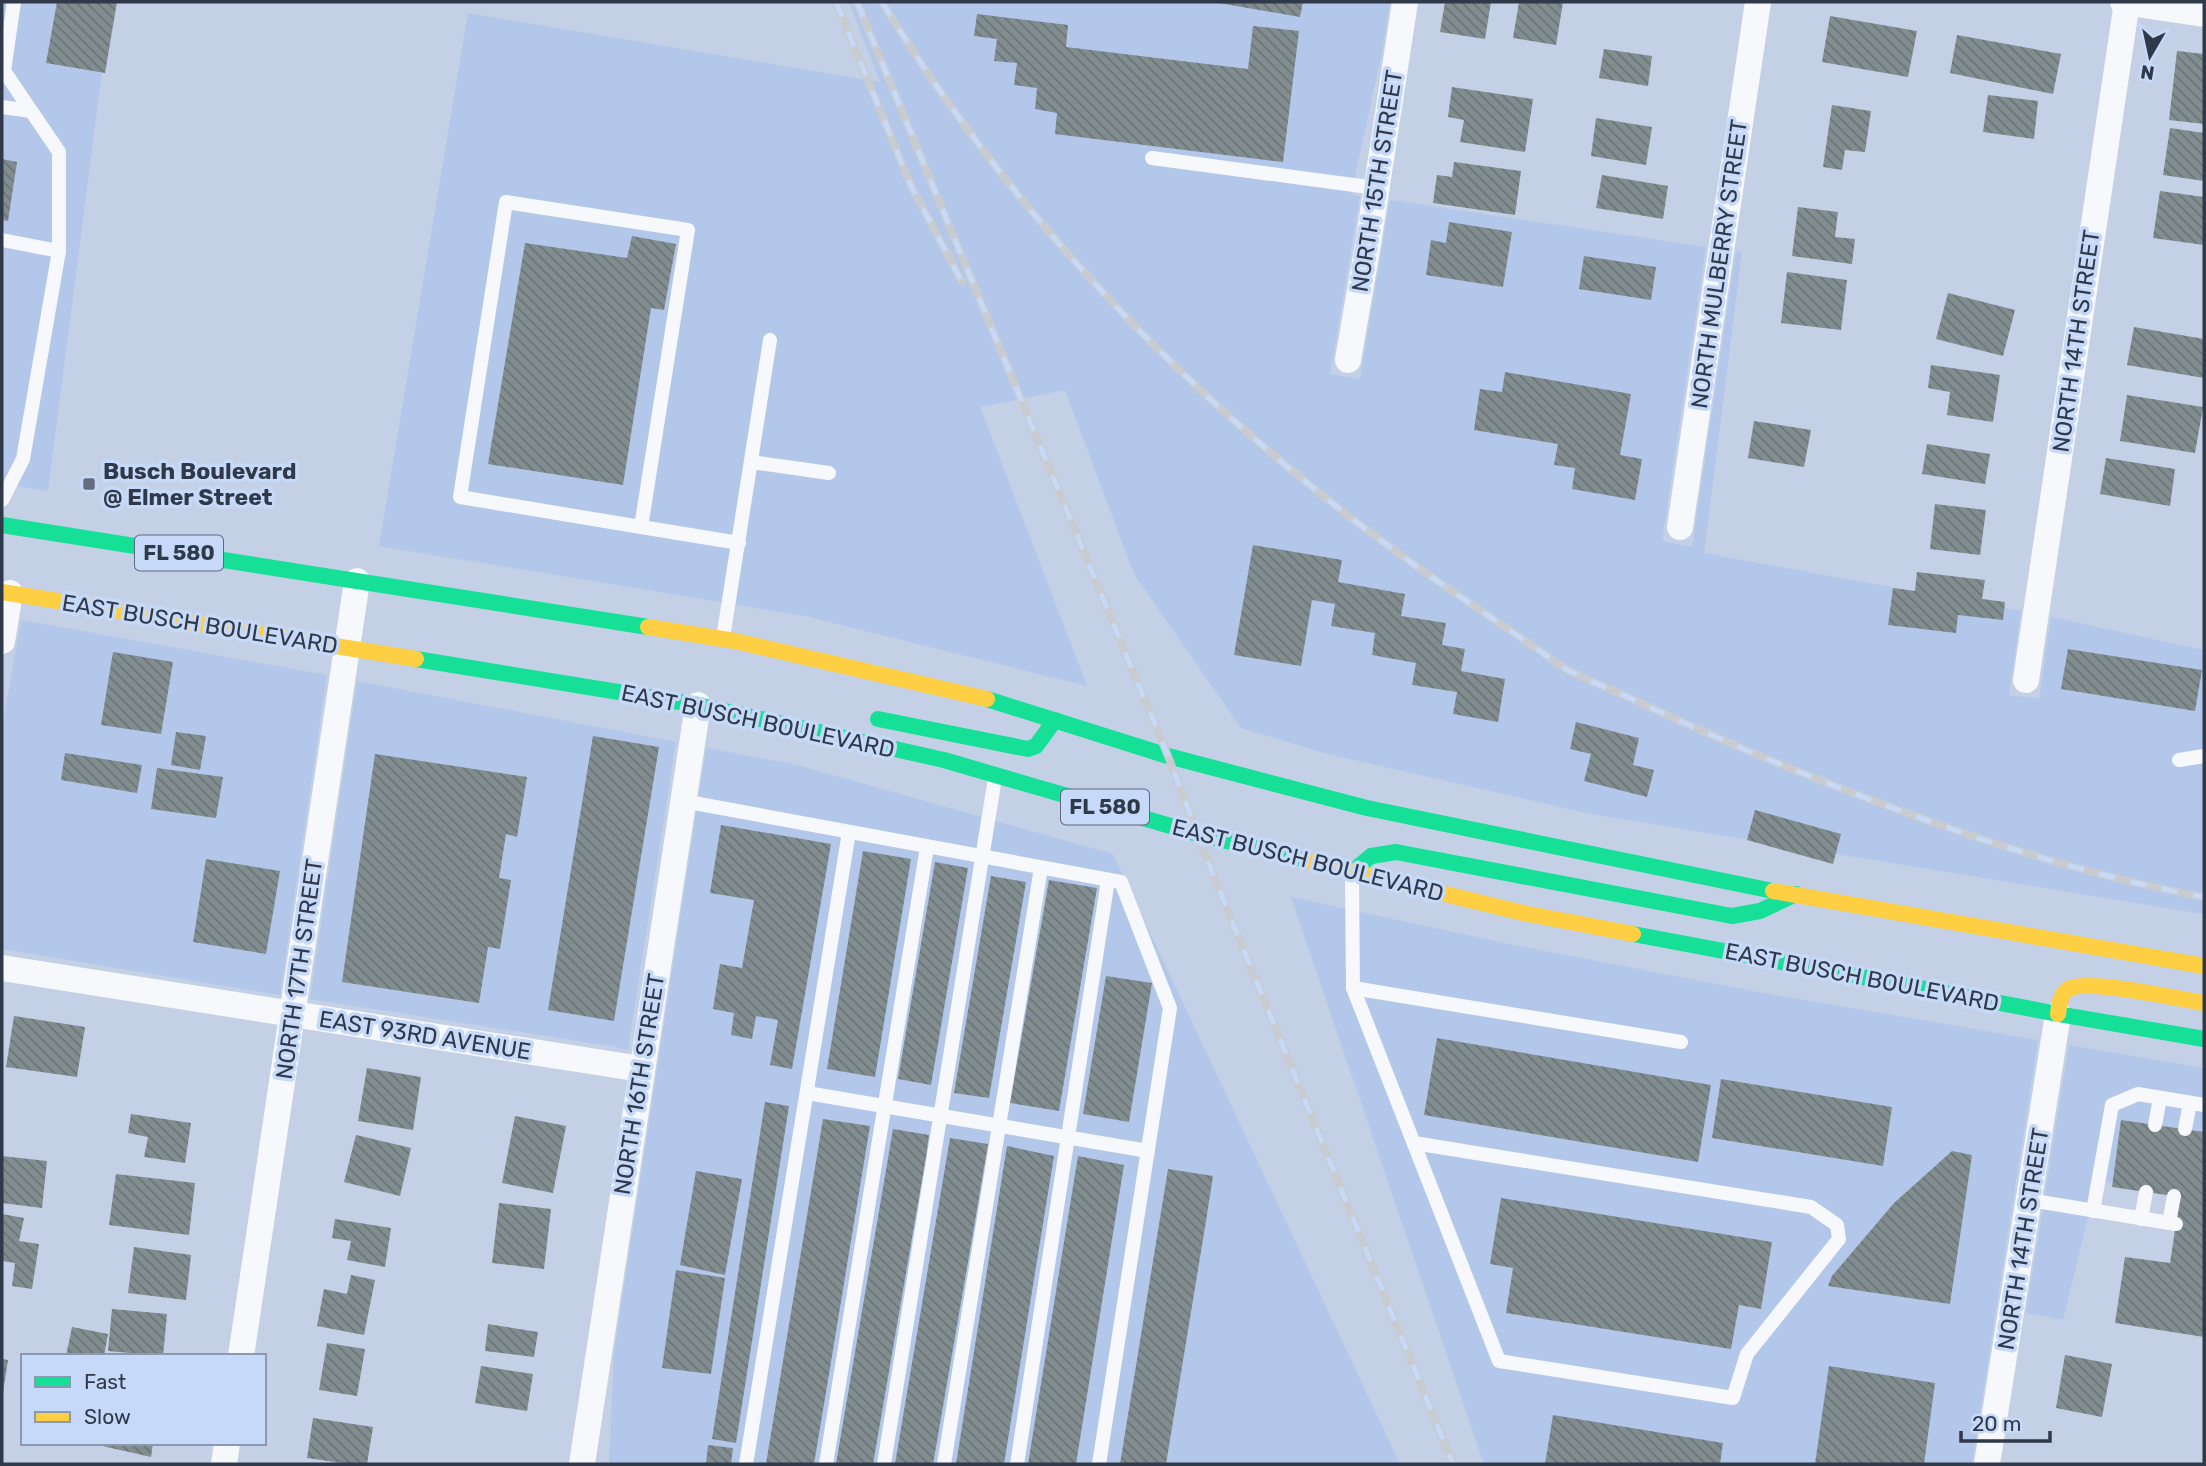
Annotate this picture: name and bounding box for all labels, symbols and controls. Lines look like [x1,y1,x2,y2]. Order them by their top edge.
north arrow [2115,21,2185,91]
text: N [2139,60,2156,85]
street label: NORTH 15TH STREET [1346,68,1408,294]
street label: NORTH MULBERRY STREET [1685,118,1753,410]
street label: NORTH 14TH STREET [2047,228,2105,454]
place label: Busch Boulevard @ Elmer Street [103,457,296,511]
marker: Busch Boulevard @ Elmer Street [81,476,97,492]
road number: FL 580 [135,536,223,570]
street label: EAST BUSCH BOULEVARD [60,588,340,660]
street label: EAST BUSCH BOULEVARD [619,678,897,764]
road number: FL 580 [1061,790,1149,824]
street label: EAST BUSCH BOULEVARD [1169,813,1447,907]
street label: NORTH 17TH STREET [270,857,328,1081]
street label: EAST BUSCH BOULEVARD [1722,937,2002,1017]
street label: NORTH 16TH STREET [608,971,670,1197]
street label: EAST 93RD AVENUE [317,1004,533,1066]
street label: NORTH 14TH STREET [1992,1126,2054,1352]
legend [21,1354,266,1445]
text: Fast [84,1369,126,1394]
scale bar [1961,1400,2050,1444]
text: Slow [84,1404,131,1429]
text: 20 m [1972,1411,2021,1436]

